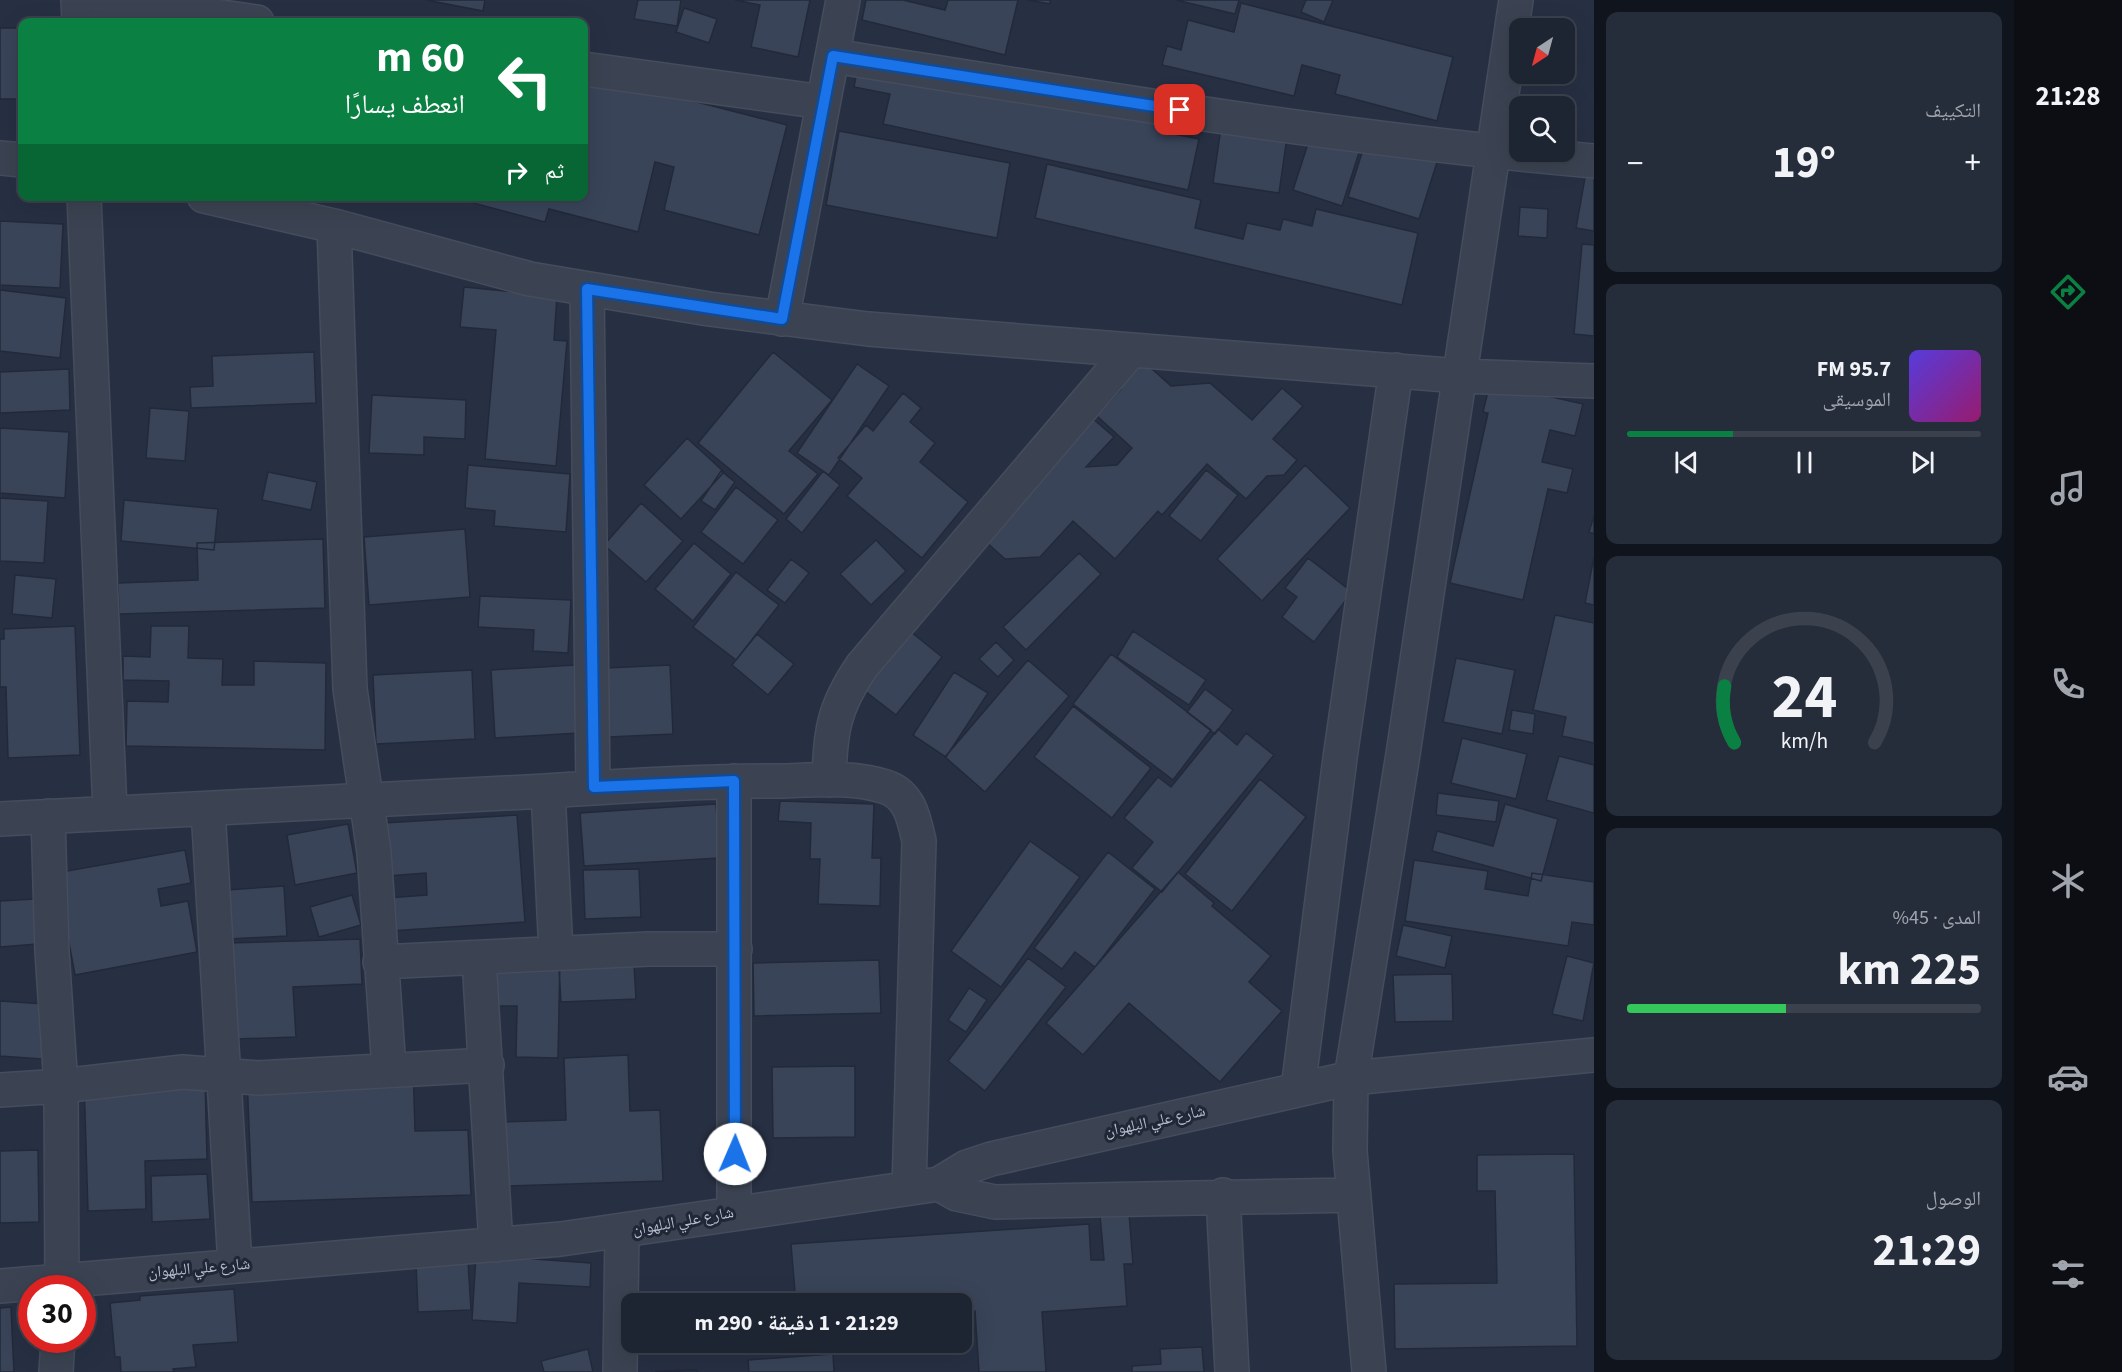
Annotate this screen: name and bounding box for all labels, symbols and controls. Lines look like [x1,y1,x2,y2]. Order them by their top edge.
north arrow [1509,18,1575,84]
map controls [1509,18,1575,162]
text: 60 m [376,28,465,88]
icon: left [486,42,564,120]
text: 21:28 [2035,77,2101,116]
pin [1154,84,1205,135]
text: انعطف يسارًا [345,85,465,124]
icon: arrive [1163,93,1196,126]
button: search [1509,96,1575,162]
text: التكييف [1925,97,1981,125]
text: 19° [1772,131,1836,195]
text: − [1627,140,1643,187]
text: + [1965,140,1981,187]
text: ثم [545,155,564,187]
icon: right [500,156,533,189]
icon: directions [2047,271,2089,313]
text: 95.7 FM [1817,353,1891,385]
text: الموسيقى [1823,386,1891,414]
icon: previous [1670,446,1703,479]
icon: pause [1788,446,1821,479]
icon: next [1906,446,1939,479]
icon: music [2047,467,2089,509]
text: 24 [1771,653,1837,742]
icon: phone [2047,663,2089,705]
text: km/h [1780,726,1828,757]
icon: climate [2047,860,2089,902]
text: المدى · 45% [1893,904,1981,932]
text: 225 km [1837,938,1981,1002]
icon: car [2047,1056,2089,1098]
street label: شارع علي البلهوان [1103,1100,1208,1143]
position arrow [703,1122,767,1186]
text: الوصول [1926,1185,1981,1213]
street label: شارع علي البلهوان [631,1201,736,1242]
text: 21:29 [1872,1219,1981,1283]
street label: شارع علي البلهوان [147,1253,251,1284]
icon: filters [2047,1253,2089,1295]
speed limit sign: 30 [18,1275,96,1353]
text: 21:29 · 1 دقيقة · 290 m [694,1307,899,1339]

